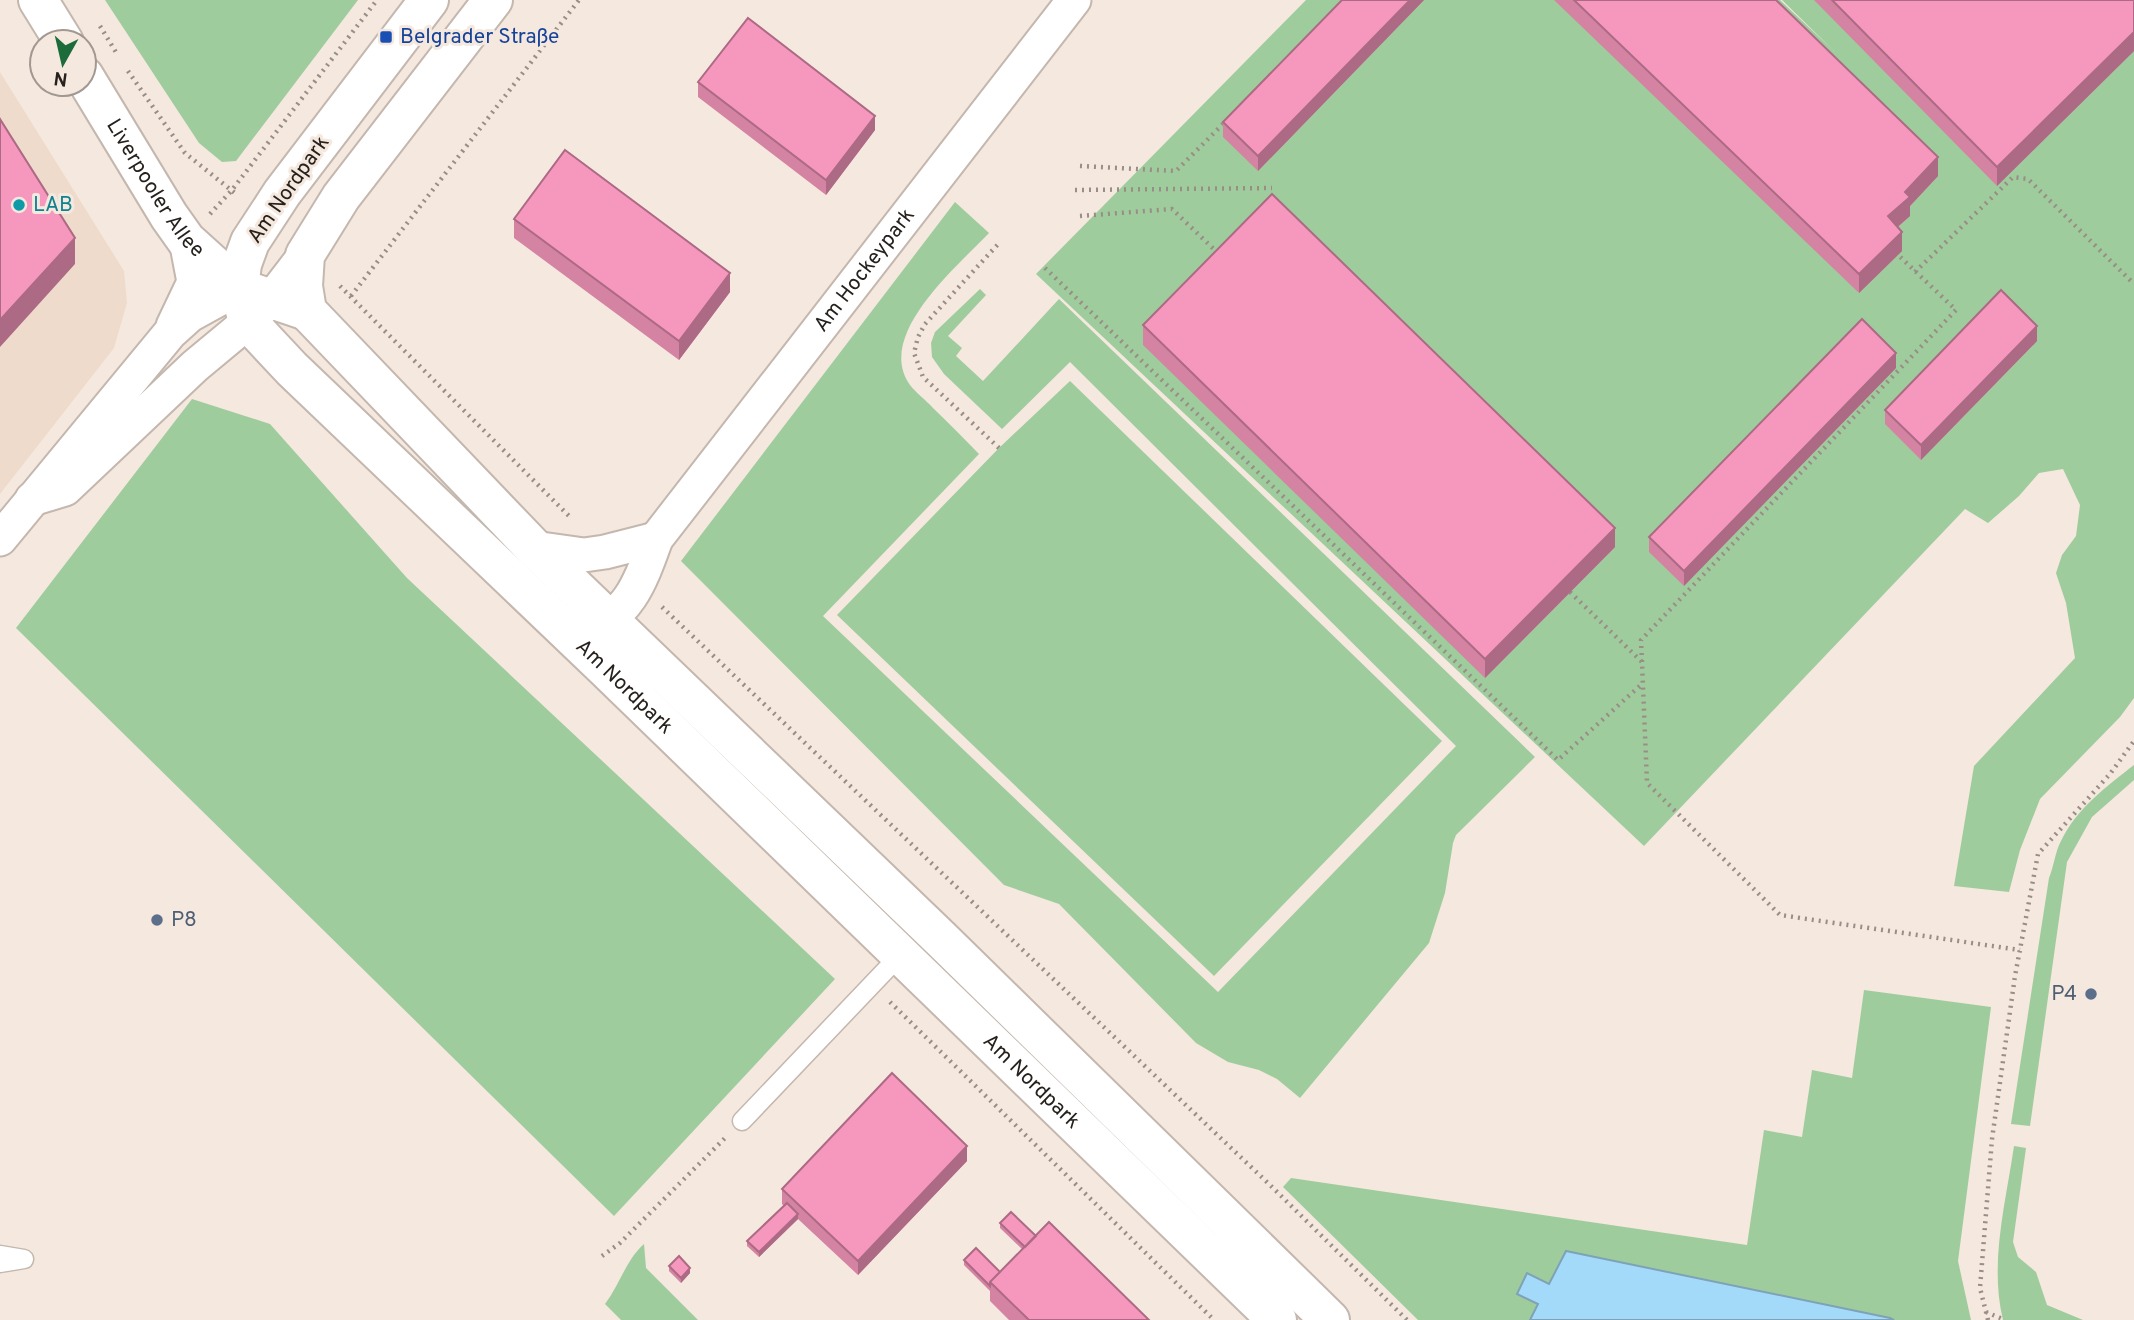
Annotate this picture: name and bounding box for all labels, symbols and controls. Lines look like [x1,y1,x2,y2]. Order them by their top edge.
place label: Belgrader Straße [400,24,559,51]
north arrow [28,28,98,98]
marker: Belgrader Straße [378,29,394,45]
text: N [52,65,69,91]
street label: Liverpooler Allee [100,114,210,264]
street label: Am Nordpark [242,131,336,249]
place label: LAB [33,192,73,219]
marker: LAB [11,197,27,213]
street label: Am Hockeypark [808,203,921,338]
street label: Am Nordpark [570,633,679,740]
place label: P8 [171,907,197,934]
marker: P8 [149,912,165,928]
place label: P4 [2051,981,2077,1008]
marker: P4 [2083,986,2099,1002]
street label: Am Nordpark [977,1028,1086,1135]

